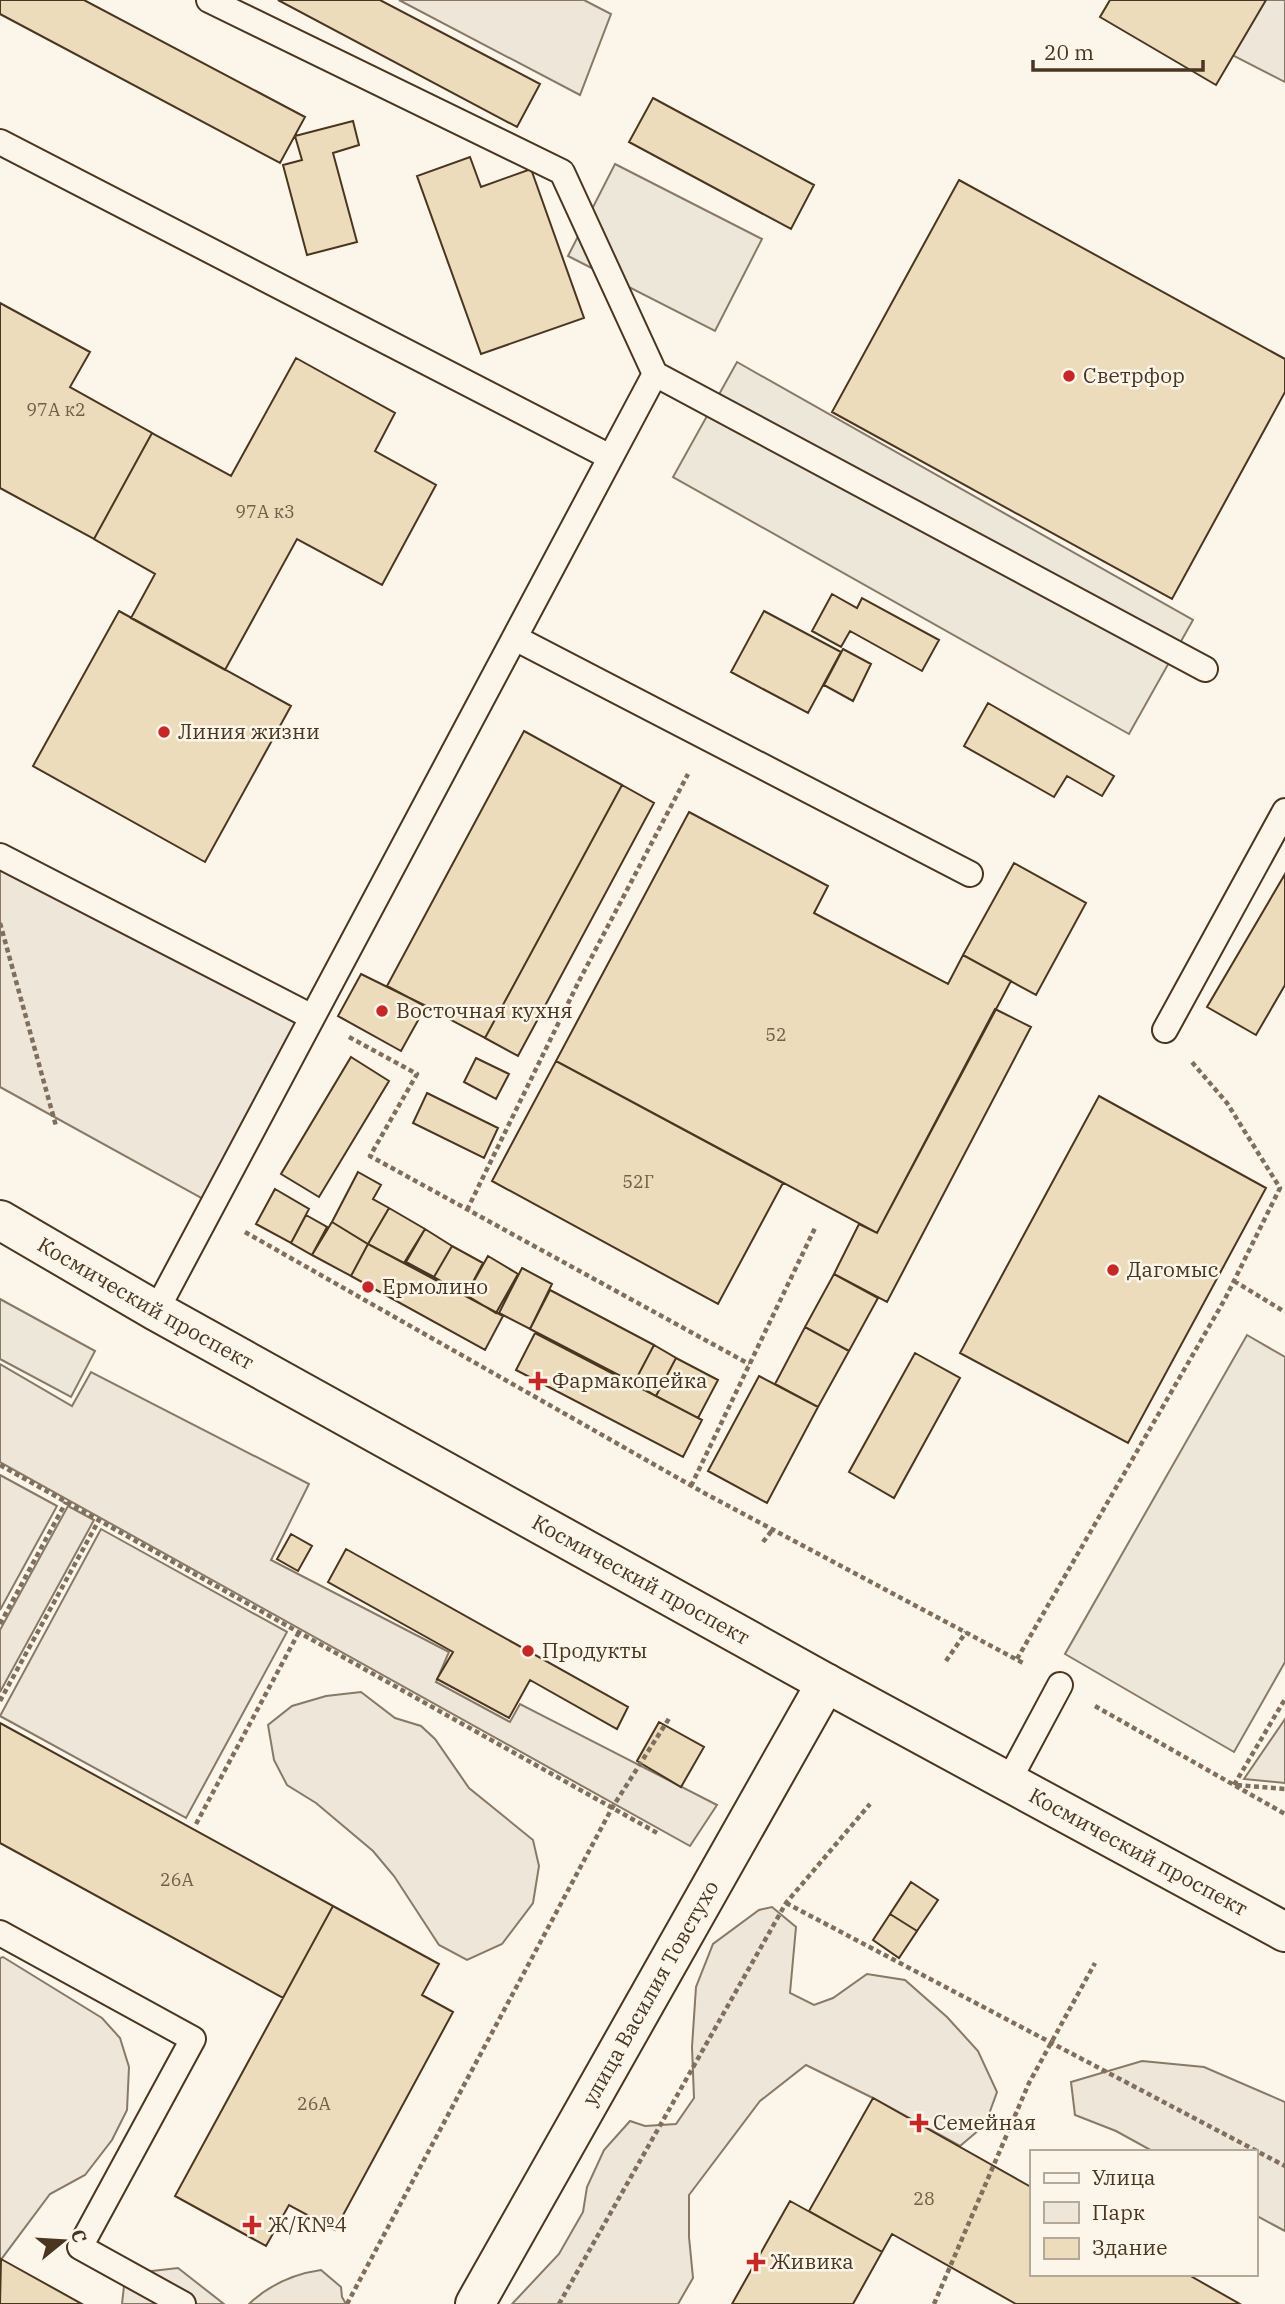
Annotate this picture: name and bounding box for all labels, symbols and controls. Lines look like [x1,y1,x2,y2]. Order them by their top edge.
scale bar [1033,28,1203,72]
text: 20 m [1044,38,1094,66]
place label: Светрфор [1083,361,1185,389]
marker: Светрфор [1061,368,1077,384]
house number: 97А к2 [26,398,86,421]
house number: 97А к3 [235,500,295,523]
place label: Линия жизни [178,717,320,745]
marker: Линия жизни [156,724,172,740]
place label: Восточная кухня [396,996,573,1024]
marker: Восточная кухня [374,1003,390,1019]
house number: 52 [765,1023,787,1046]
house number: 52Г [622,1170,654,1193]
street label: Космический проспект [33,1230,259,1376]
place label: Дагомыс [1127,1255,1218,1283]
marker: Дагомыс [1105,1262,1121,1278]
place label: Ермолино [382,1272,488,1300]
marker: Ермолино [360,1279,376,1295]
place label: Фармакопейка [552,1366,707,1394]
marker: Фармакопейка [530,1373,546,1389]
street label: Космический проспект [527,1508,755,1651]
place label: Продукты [542,1636,647,1664]
marker: Продукты [520,1643,536,1659]
street label: Космический проспект [1024,1781,1253,1922]
house number: 26А [160,1868,195,1891]
street label: улица Василия Товстухо [575,1875,724,2110]
house number: 26А [297,2092,332,2115]
place label: Семейная [933,2108,1036,2136]
marker: Семейная [911,2115,927,2131]
legend [1030,2150,1257,2276]
text: Улица [1092,2163,1156,2191]
house number: 28 [913,2187,935,2210]
text: Парк [1092,2198,1145,2226]
north arrow [28,2206,98,2276]
place label: Ж/К№4 [268,2210,347,2238]
marker: Ж/К№4 [242,2215,262,2235]
text: С [66,2226,93,2245]
text: Здание [1092,2233,1167,2261]
place label: Живика [770,2247,854,2275]
marker: Живика [748,2254,764,2270]

